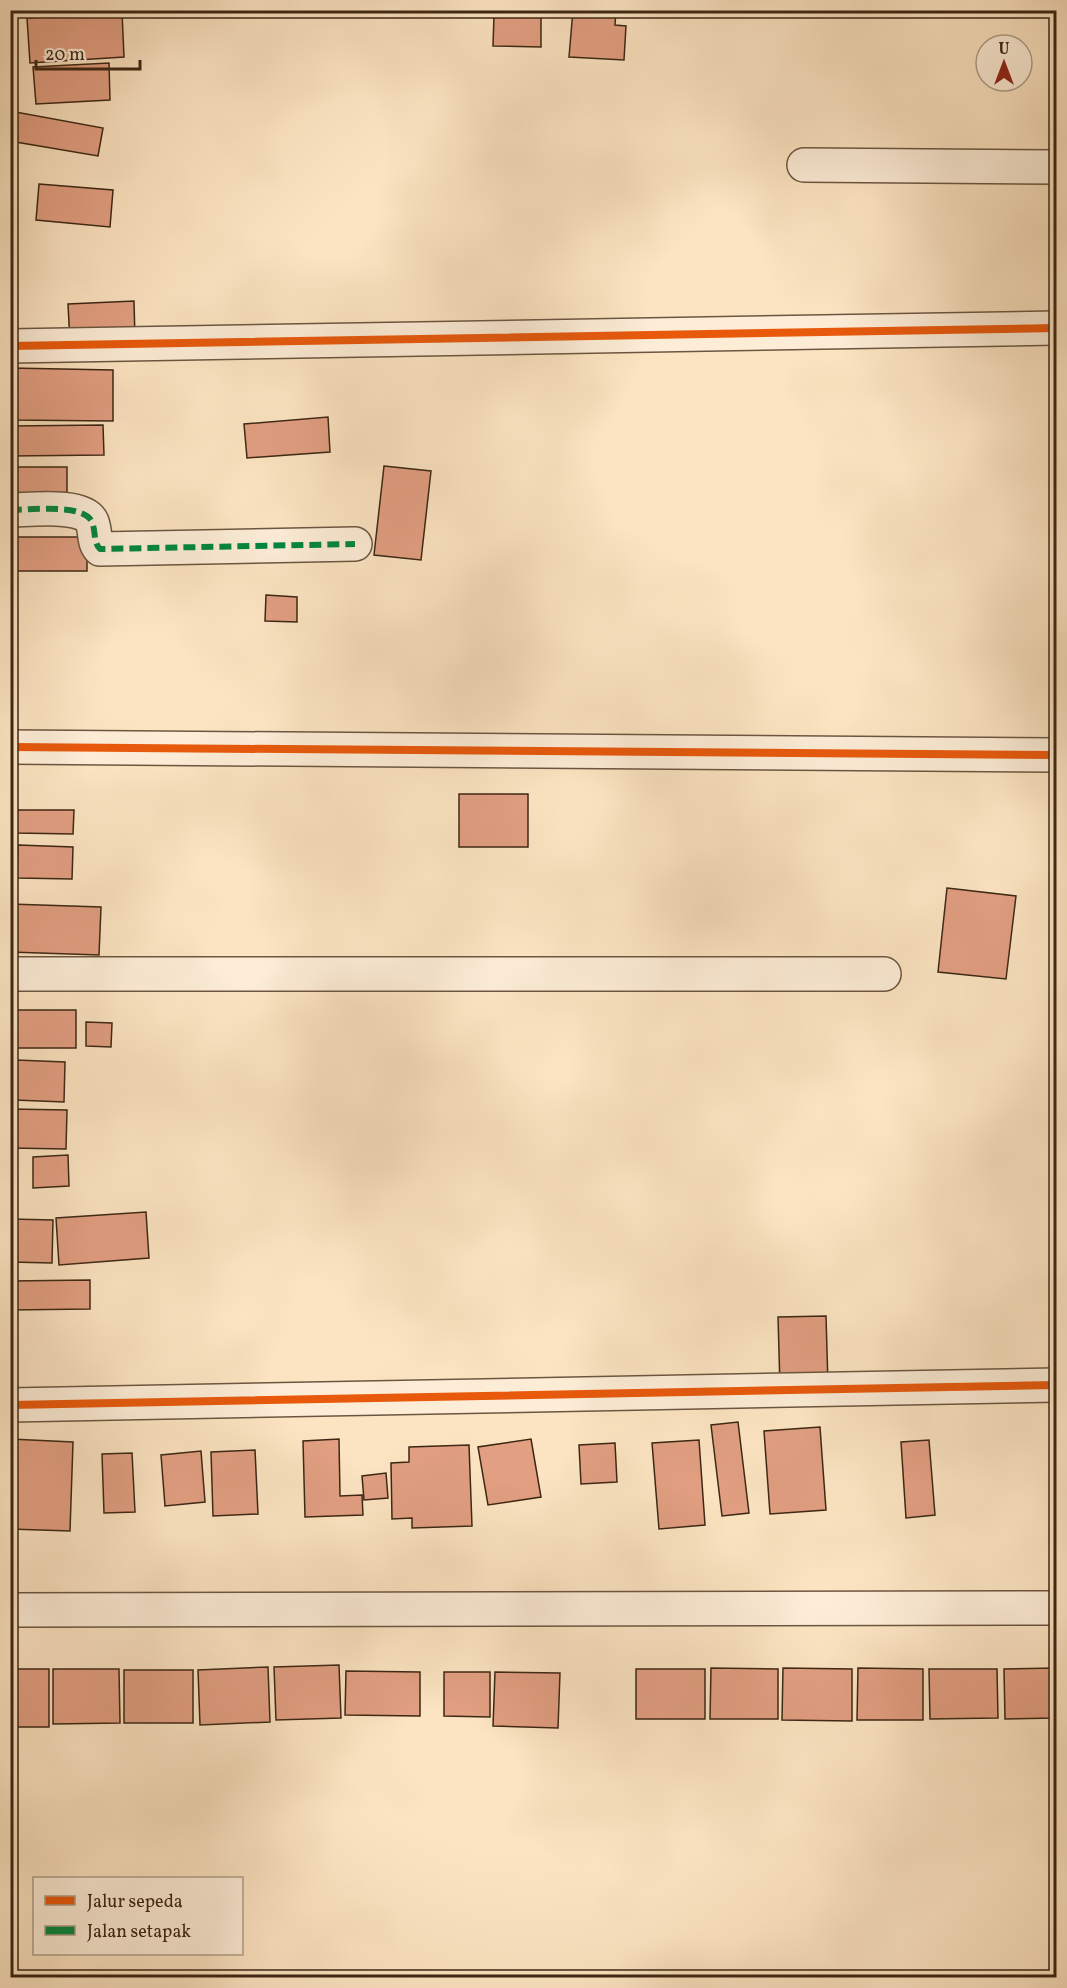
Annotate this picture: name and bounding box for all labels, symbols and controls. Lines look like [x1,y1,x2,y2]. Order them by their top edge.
scale bar [36,33,140,71]
north arrow [974,33,1034,93]
text: U [999,39,1010,61]
text: 20 m [45,43,85,68]
legend [33,1877,243,1955]
text: Jalur sepeda [87,1890,183,1915]
text: Jalan setapak [87,1920,191,1945]

